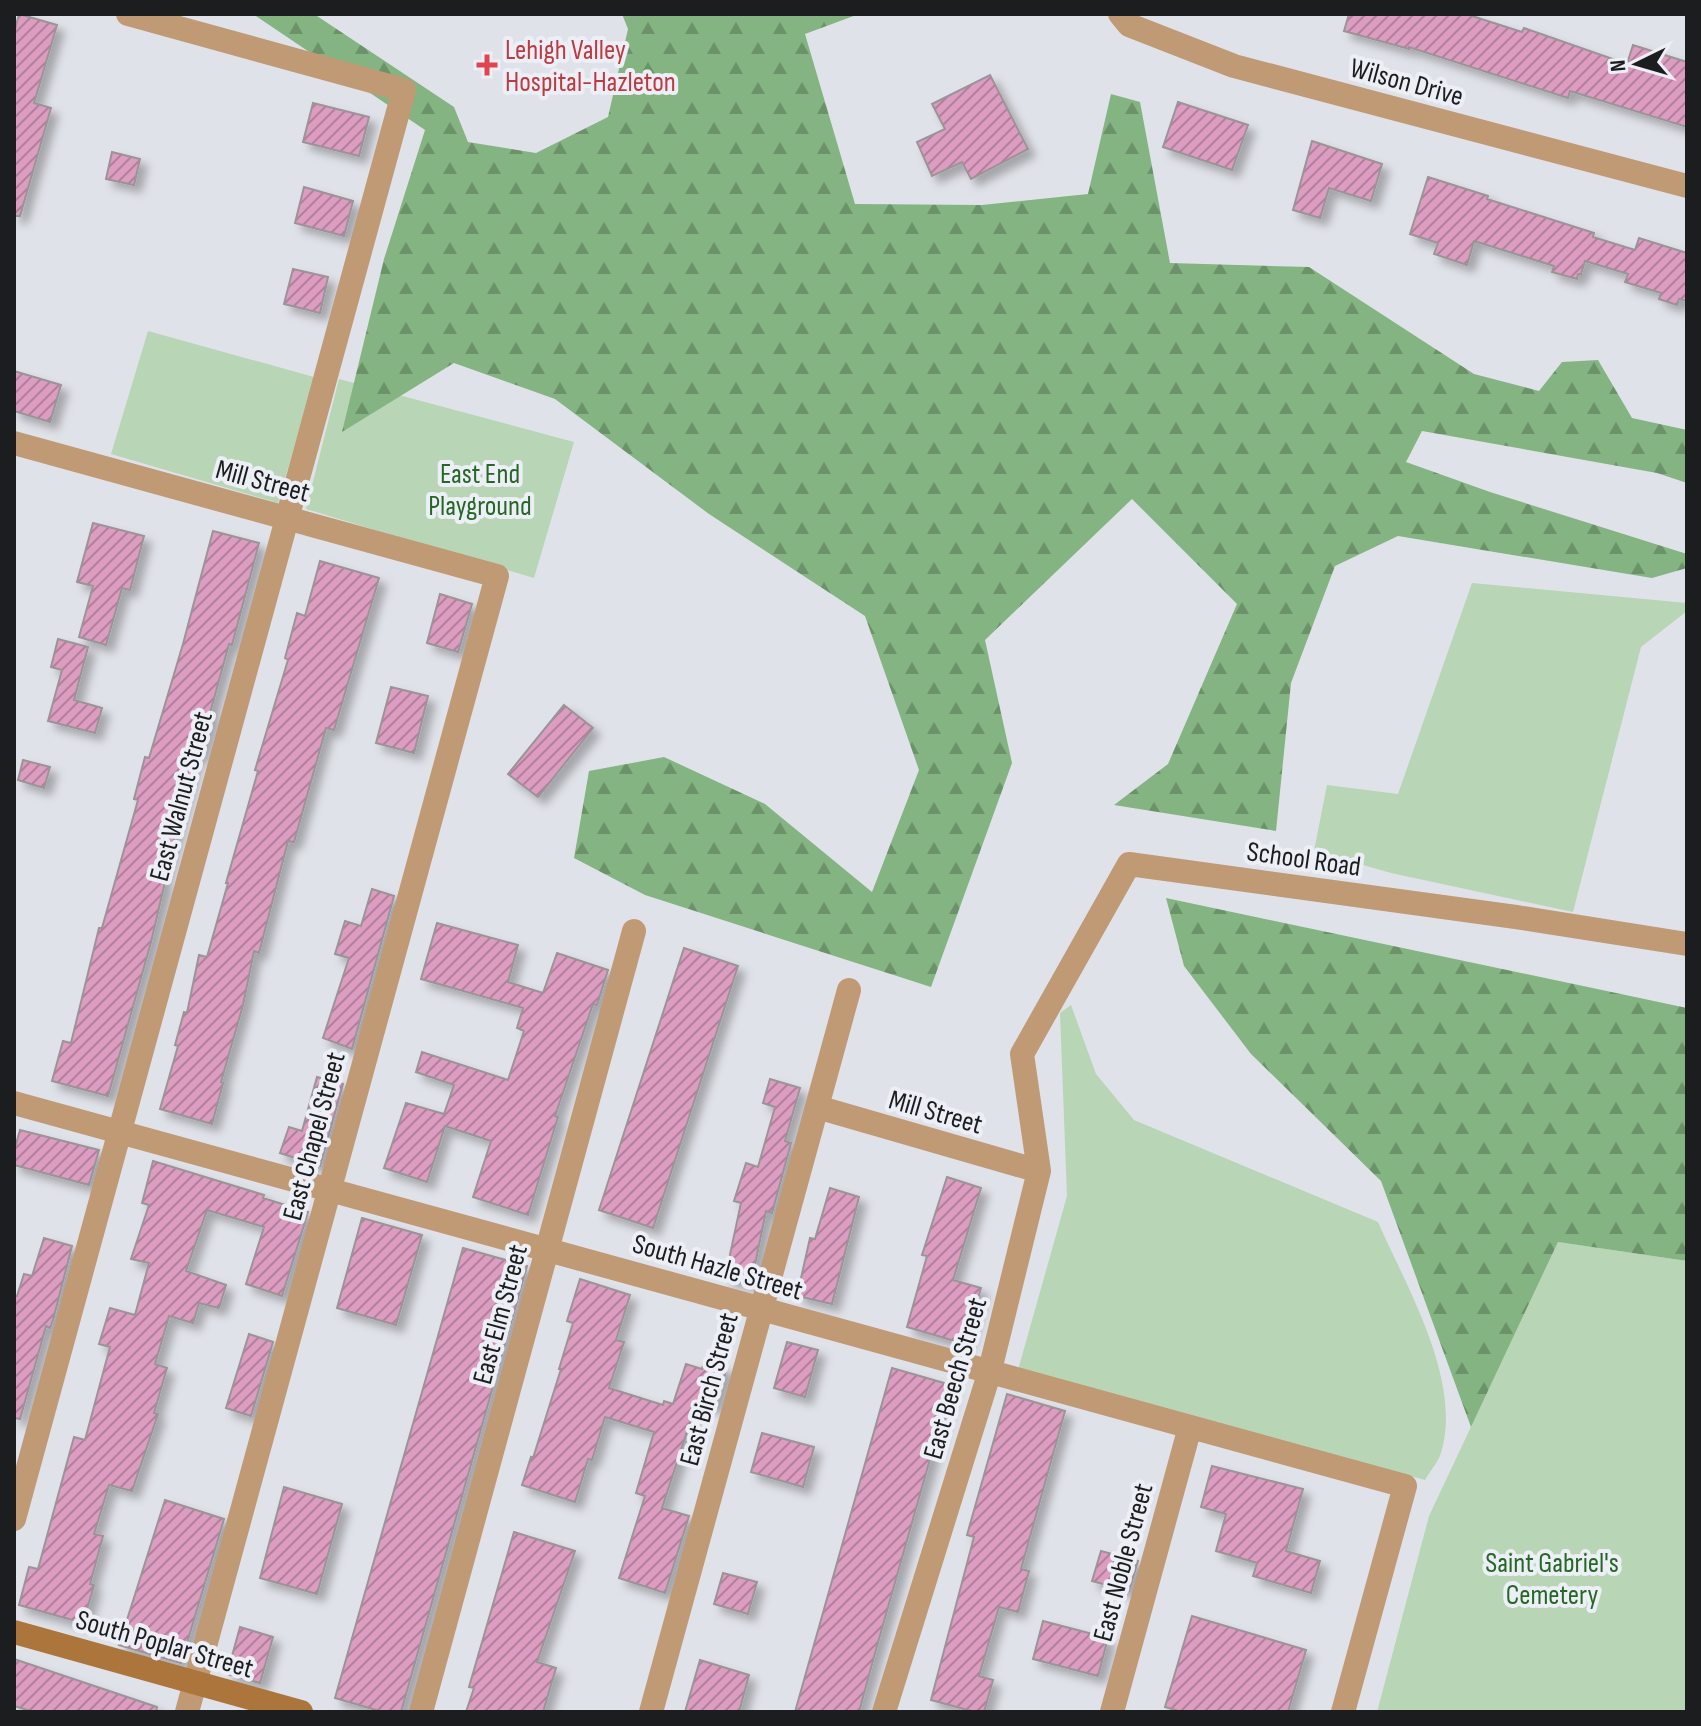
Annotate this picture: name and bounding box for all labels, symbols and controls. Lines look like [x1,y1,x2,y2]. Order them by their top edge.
north arrow [1597,24,1677,104]
place label: Lehigh Valley Hospital-Hazleton [505,34,676,99]
street label: Wilson Drive [1346,52,1467,113]
marker: Lehigh Valley Hospital-Hazleton [476,54,498,76]
text: N [1605,59,1633,73]
street label: Mill Street [212,453,313,510]
park label: East End Playground [428,458,532,523]
street label: East Walnut Street [143,708,220,885]
street label: School Road [1245,835,1363,884]
street label: East Chapel Street [276,1049,353,1224]
street label: Mill Street [885,1083,986,1142]
street label: South Hazle Street [629,1227,806,1307]
street label: East Elm Street [466,1241,535,1388]
street label: East Beech Street [917,1294,994,1463]
street label: East Birch Street [673,1309,746,1469]
street label: East Noble Street [1086,1480,1160,1645]
park label: Saint Gabriel's Cemetery [1485,1547,1619,1612]
street label: South Poplar Street [72,1603,257,1686]

